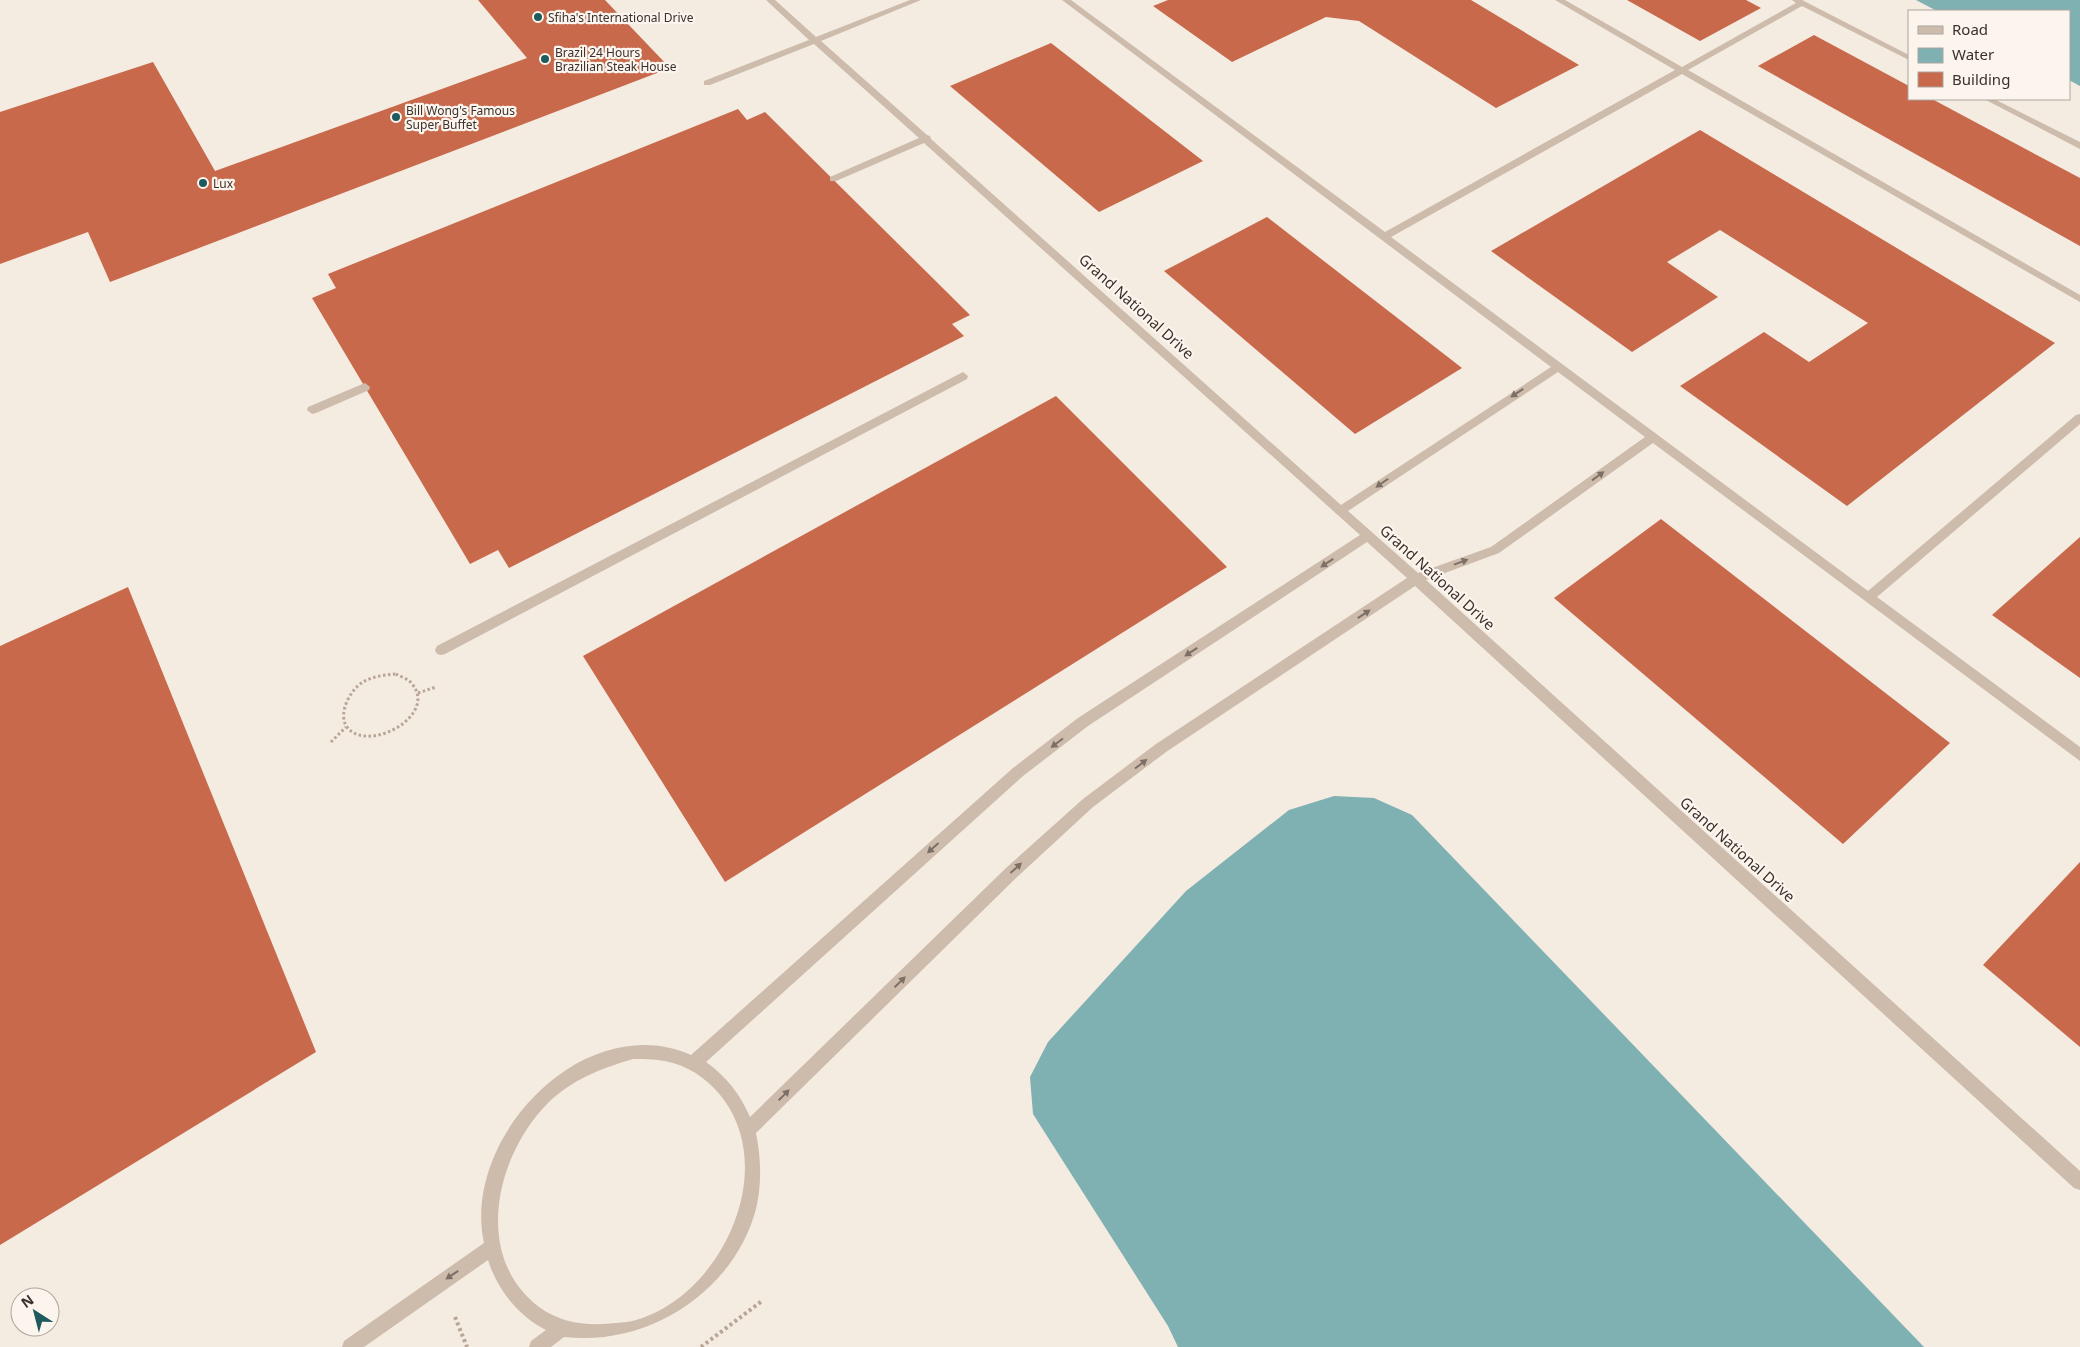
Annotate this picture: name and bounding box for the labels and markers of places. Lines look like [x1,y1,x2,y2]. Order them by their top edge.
place label: Sfiha's International Drive [548,9,694,26]
marker: Sfiha's International Drive [532,11,544,23]
place label: Brazil 24 Hours Brazilian Steak House [555,44,677,75]
marker: Brazil 24 Hours Brazilian Steak House [539,53,551,65]
place label: Bill Wong's Famous Super Buffet [406,102,515,133]
marker: Bill Wong's Famous Super Buffet [390,111,402,123]
place label: Lux [213,175,234,192]
marker: Lux [197,177,209,189]

